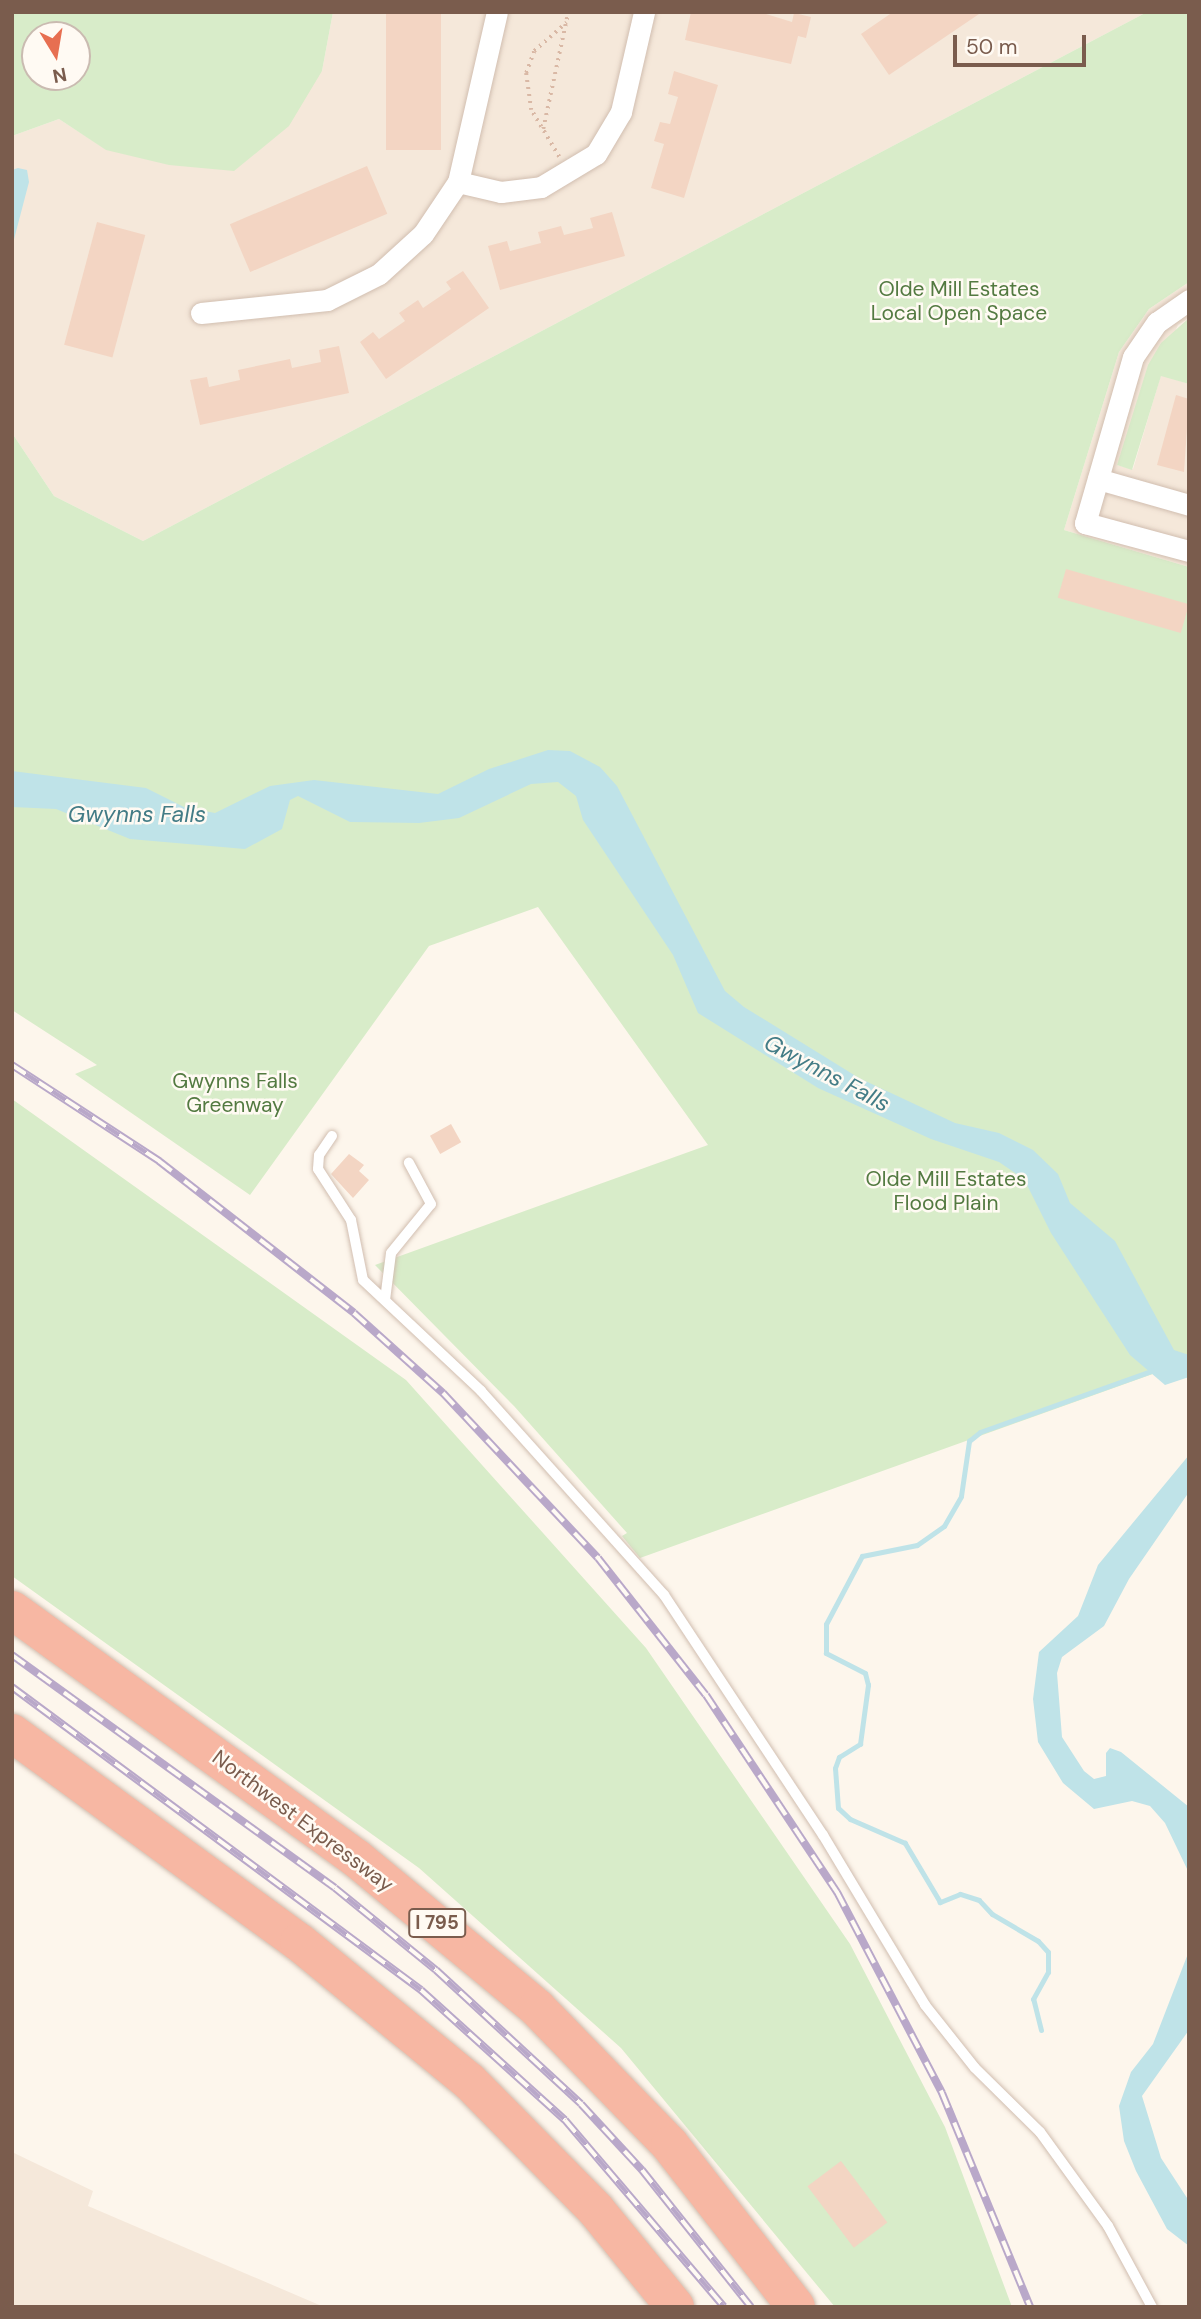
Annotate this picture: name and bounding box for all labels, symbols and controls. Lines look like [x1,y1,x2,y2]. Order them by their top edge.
north arrow [21,21,91,91]
scale bar [956,21,1089,65]
text: 50 m [966,33,1017,61]
text: N [51,62,69,89]
park label: Olde Mill Estates Local Open Space [871,276,1047,326]
water label: Gwynns Falls [68,800,206,828]
water label: Gwynns Falls [759,1028,895,1118]
park label: Gwynns Falls Greenway [172,1068,298,1118]
park label: Olde Mill Estates Flood Plain [866,1166,1026,1216]
street label: Northwest Expressway [207,1745,399,1897]
road number: I 795 [407,1908,467,1938]

